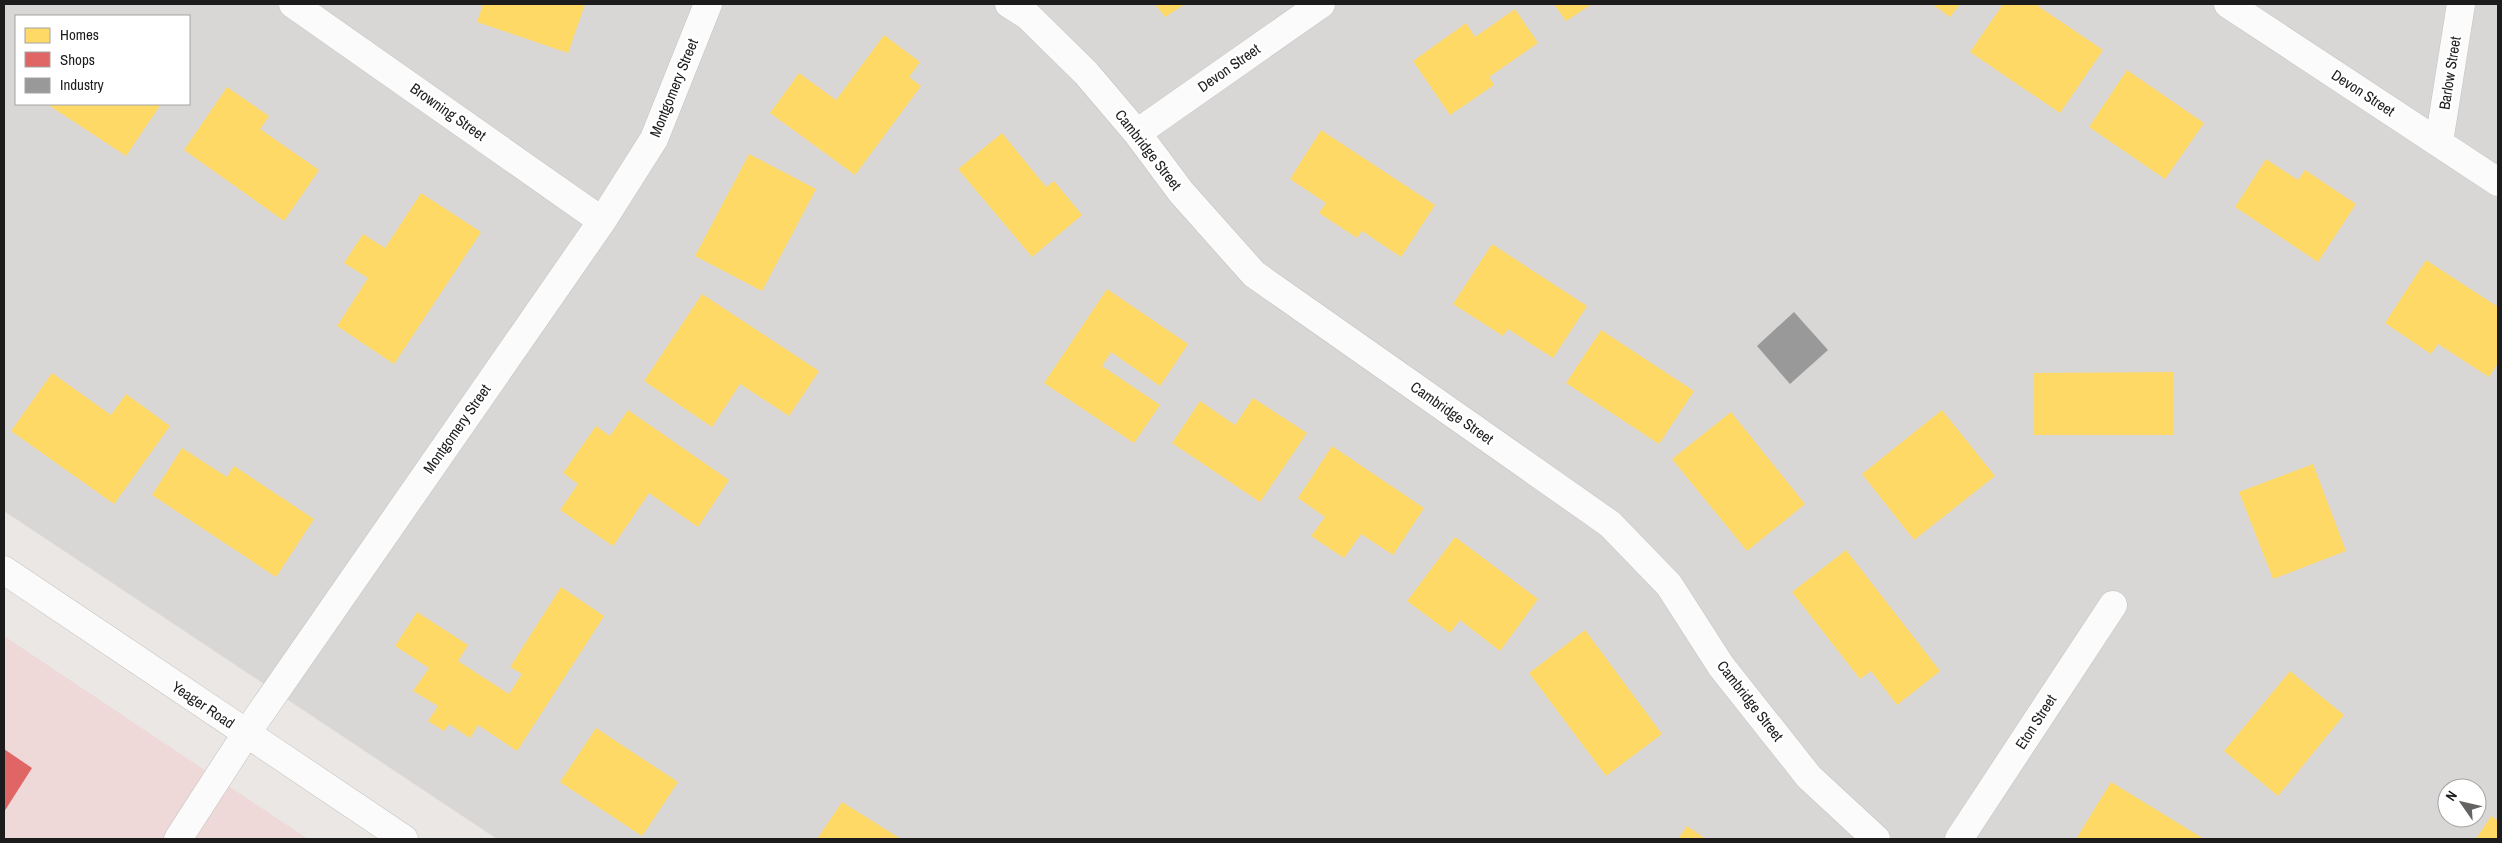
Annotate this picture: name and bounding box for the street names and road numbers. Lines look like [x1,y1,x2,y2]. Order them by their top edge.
street label: Barlow Street [2433,34,2466,111]
street label: Montgomery Street [644,35,703,140]
street label: Devon Street [1193,38,1265,97]
street label: Devon Street [2327,64,2400,121]
street label: Browning Street [406,78,491,146]
street label: Cambridge Street [1110,105,1187,195]
street label: Cambridge Street [1406,376,1499,449]
street label: Montgomery Street [418,379,496,478]
street label: Cambridge Street [1712,656,1789,746]
street label: Yeager Road [168,676,239,733]
street label: Eton Street [2010,690,2061,753]

